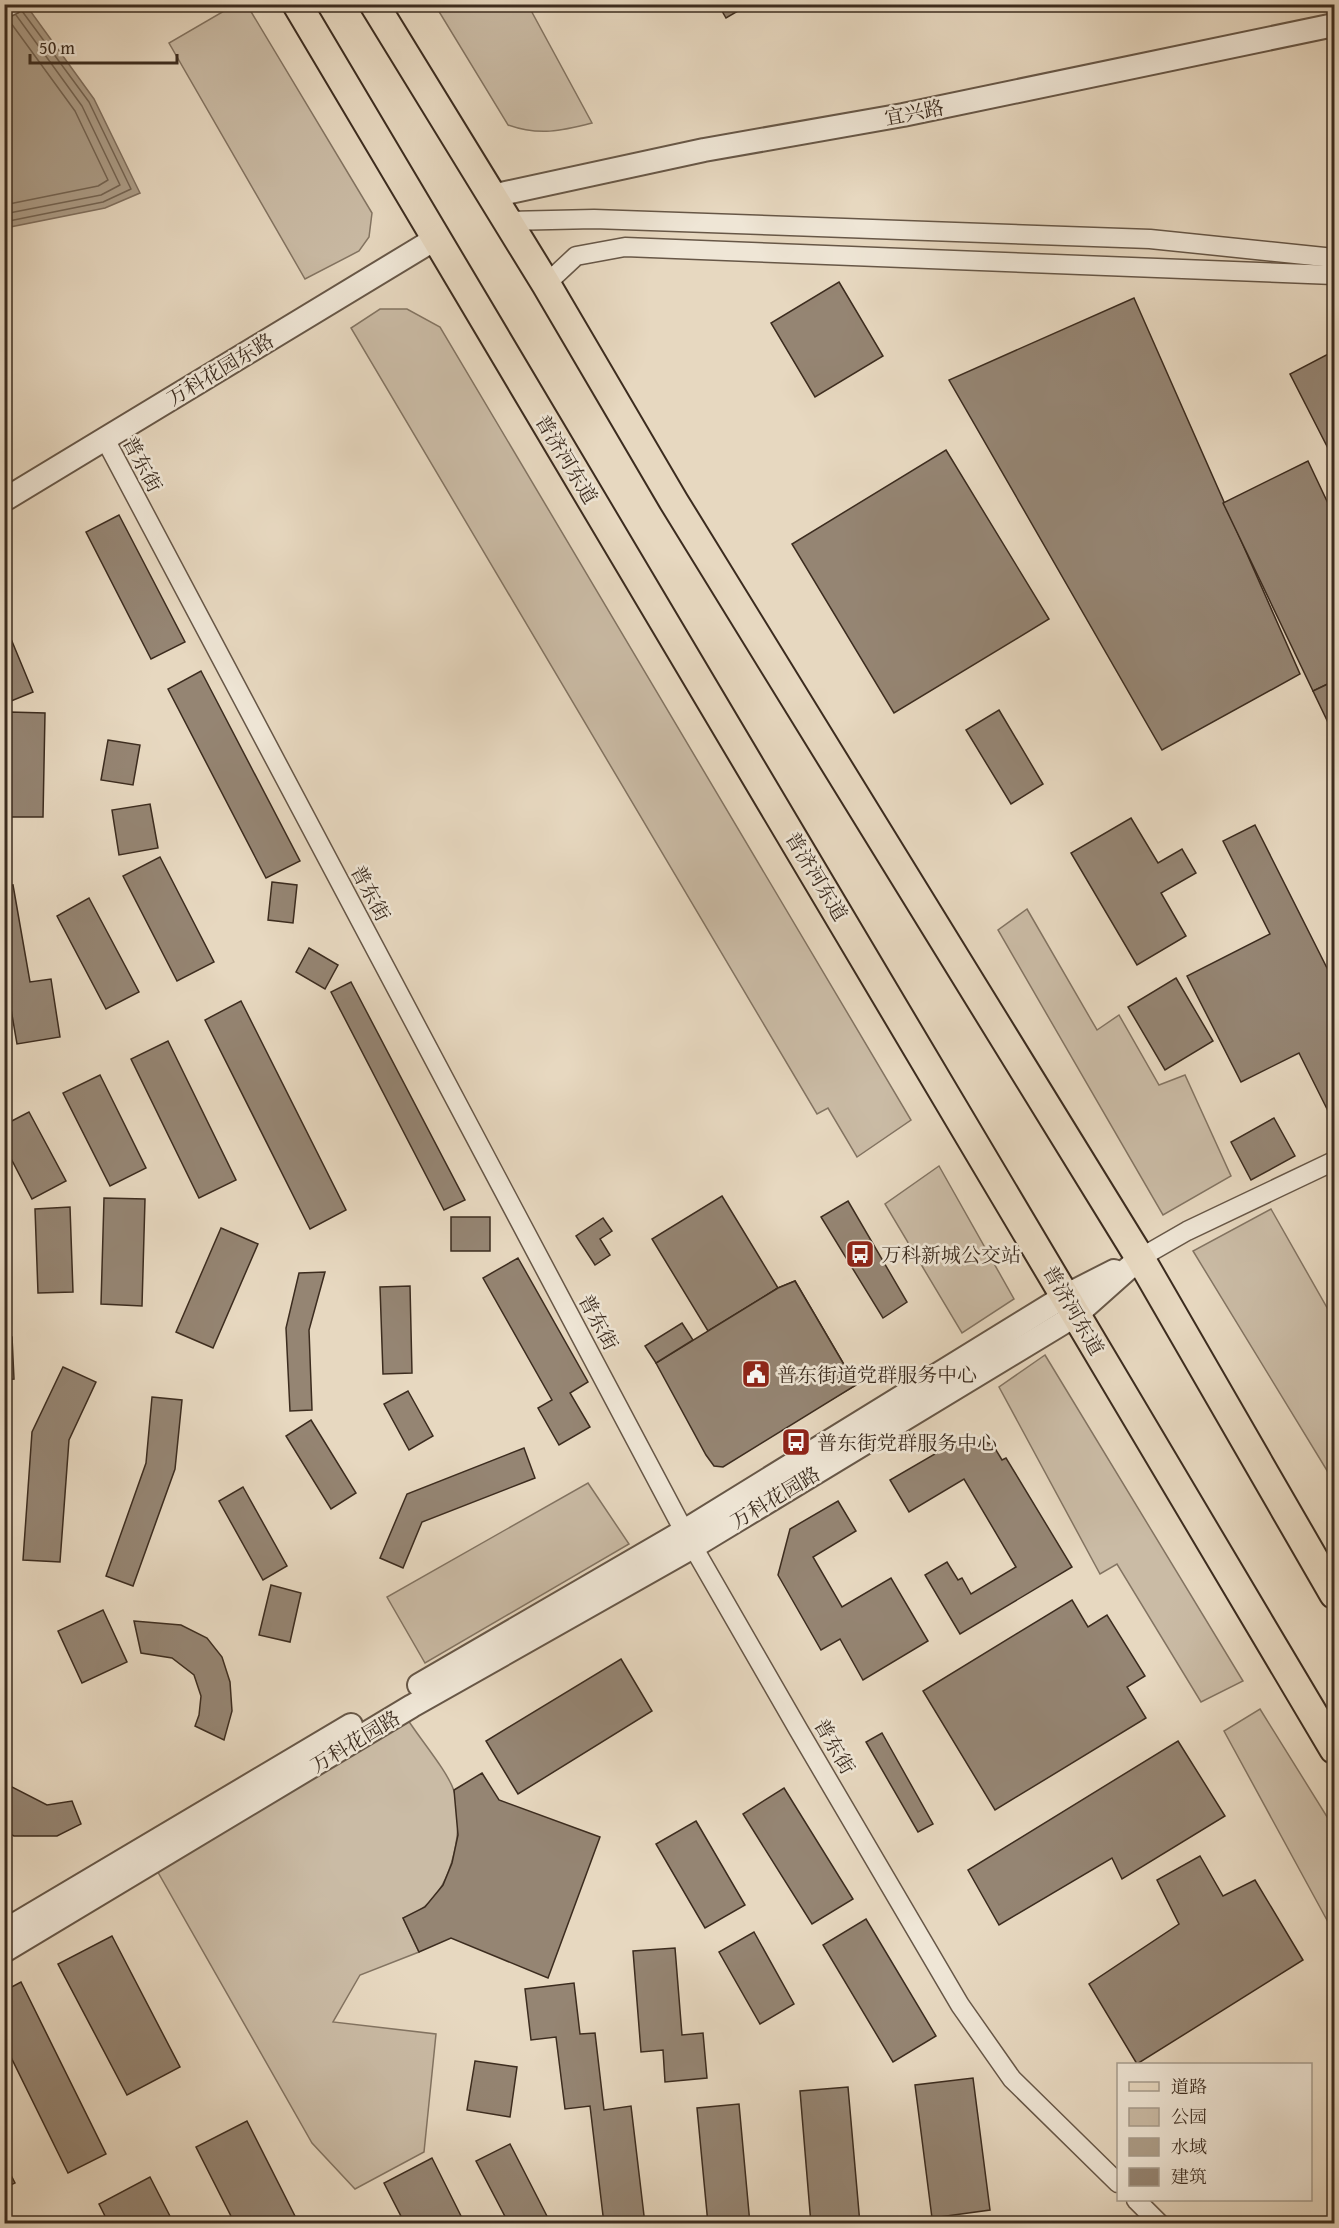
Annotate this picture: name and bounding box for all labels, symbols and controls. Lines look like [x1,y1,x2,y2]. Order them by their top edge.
scale bar [30,27,177,65]
text: 50 m [39,34,75,61]
street label: 宜兴路 [882,92,946,132]
street label: 万科花园东路 [161,326,279,412]
street label: 普济河东道 [529,409,605,509]
street label: 普东街 [116,431,170,497]
street label: 普济河东道 [779,826,855,926]
street label: 普东街 [344,860,398,926]
bus stop icon: 万科新城公交站 [844,1238,876,1270]
place label: 万科新城公交站 [881,1240,1021,1269]
street label: 普济河东道 [1036,1259,1112,1361]
street label: 普东街 [572,1289,626,1355]
public building icon: 普东街道党群服务中心 [740,1358,772,1390]
place label: 普东街道党群服务中心 [777,1360,977,1389]
bus stop icon: 普东街党群服务中心 [780,1426,812,1458]
place label: 普东街党群服务中心 [817,1428,997,1457]
street label: 万科花园路 [725,1459,825,1535]
street label: 万科花园路 [305,1703,405,1779]
street label: 普东街 [807,1713,863,1779]
legend [1117,2063,1312,2201]
text: 道路 [1171,2073,1207,2100]
text: 公园 [1171,2103,1207,2130]
text: 水域 [1171,2133,1207,2160]
text: 建筑 [1171,2163,1207,2190]

